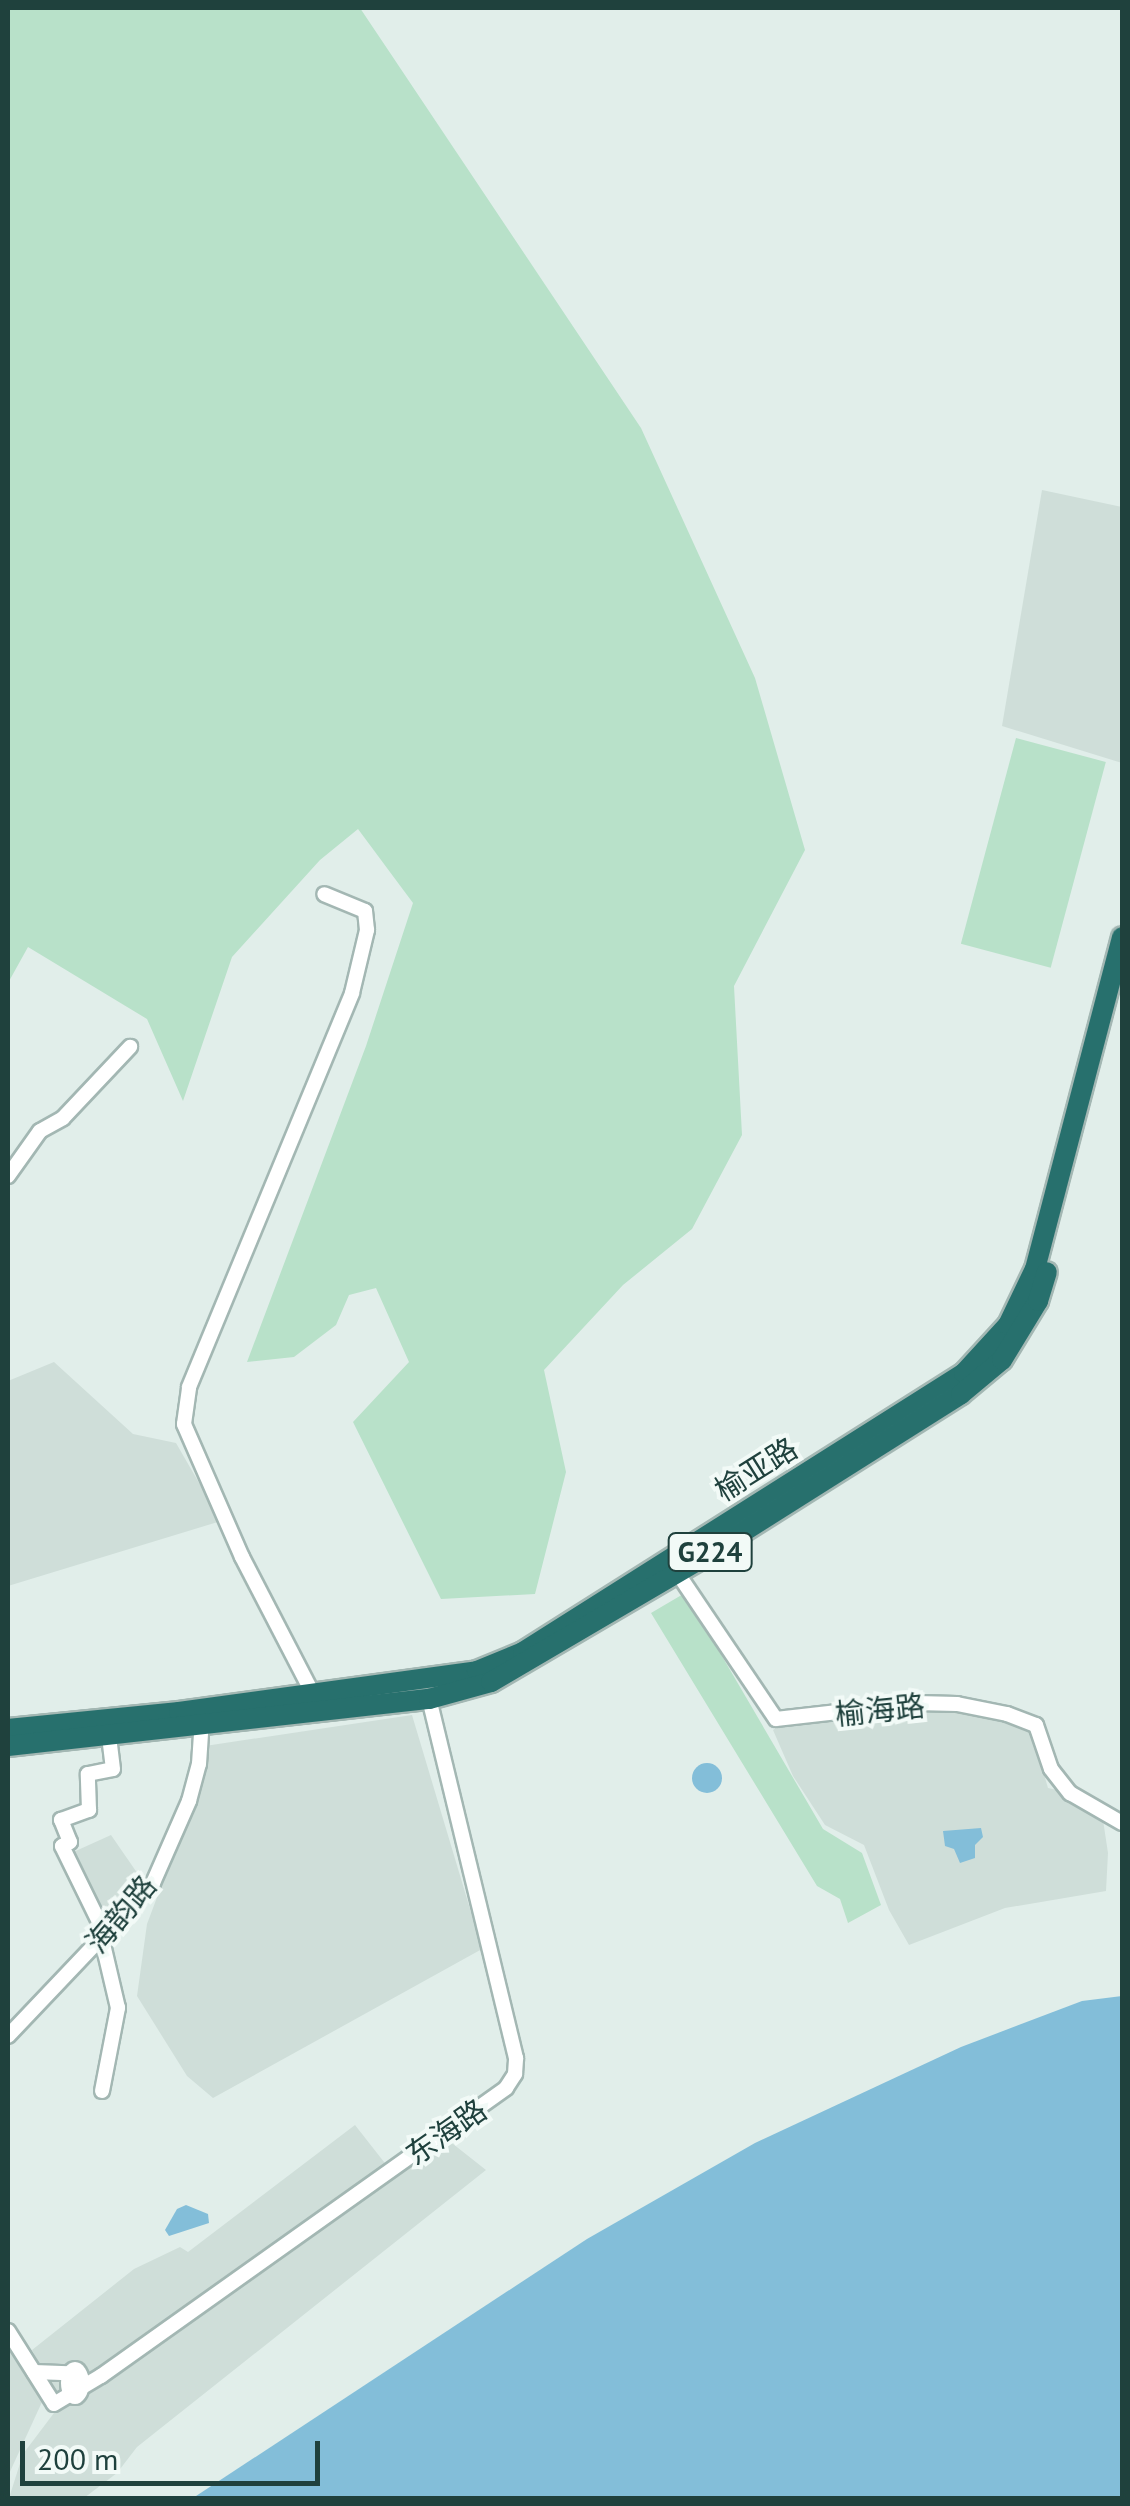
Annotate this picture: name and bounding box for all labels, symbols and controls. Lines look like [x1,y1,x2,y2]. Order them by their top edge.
street label: 榆亚路 [708,1430,804,1508]
road number: G224 [668,1529,752,1575]
street label: 榆海路 [833,1687,927,1733]
street label: 海韵路 [78,1868,164,1960]
street label: 东海路 [399,2091,493,2173]
scale bar [25,2421,325,2483]
text: 200 m [37,2439,118,2478]

